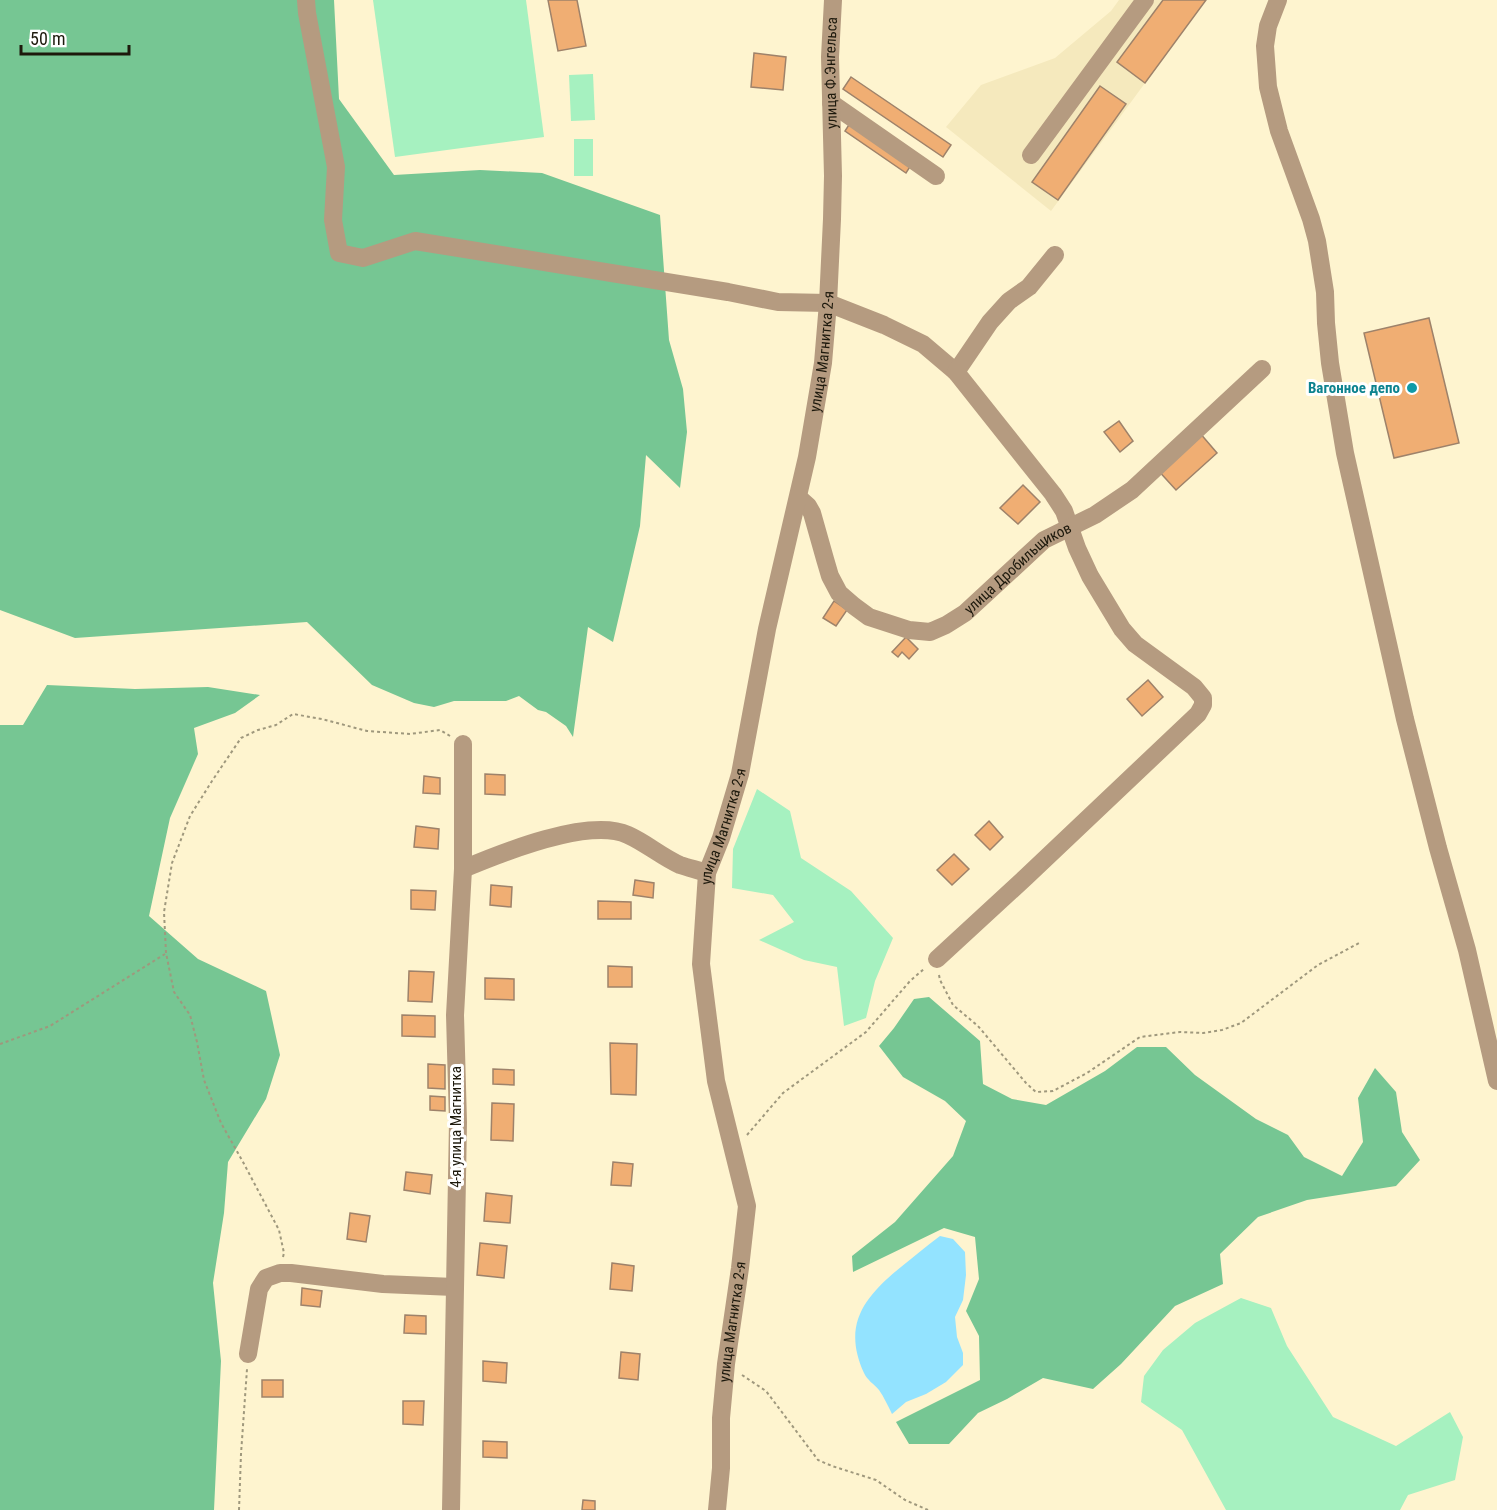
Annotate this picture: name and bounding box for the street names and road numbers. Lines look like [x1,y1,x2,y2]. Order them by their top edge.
street label: улица Ф.Энгельса [821,17,841,129]
street label: улица Магнитка 2-я [806,291,838,413]
street label: улица Дробильщиков [960,519,1074,618]
street label: улица Магнитка 2-я [697,767,750,885]
street label: 4-я улица Магнитка [447,1066,465,1188]
street label: улица Магнитка 2-я [715,1261,750,1383]

